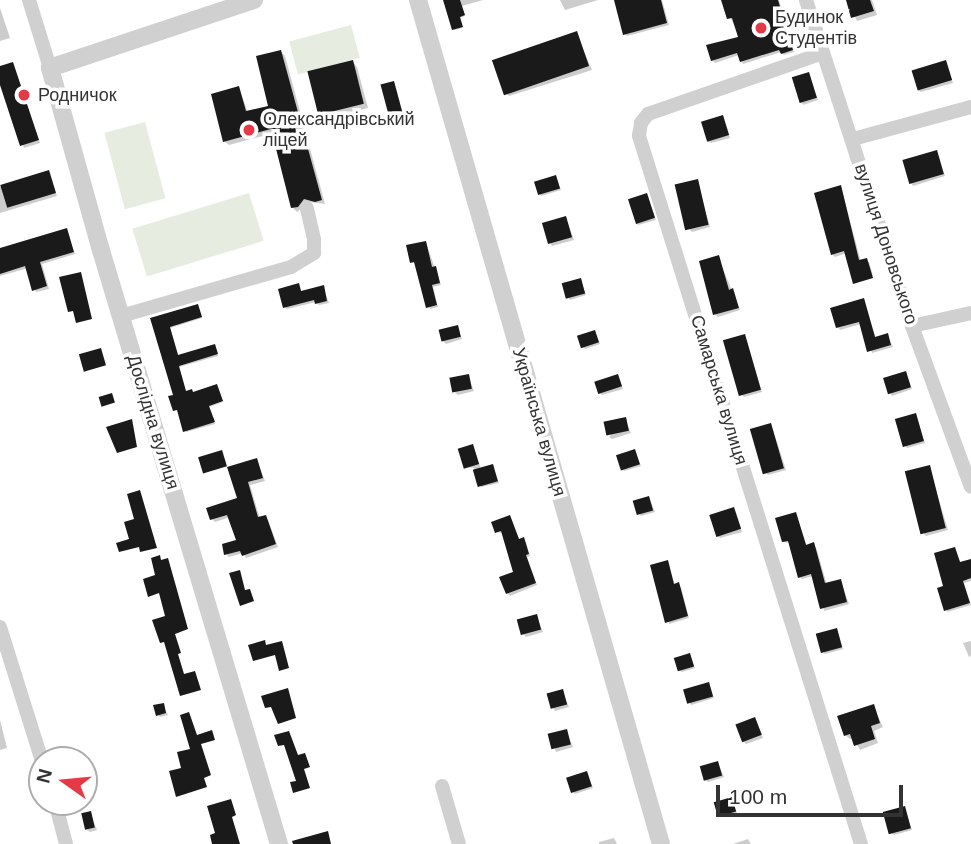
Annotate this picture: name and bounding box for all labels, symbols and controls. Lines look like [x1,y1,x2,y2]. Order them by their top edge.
place label: Будинок Студентів [775,7,857,50]
marker: Будинок Студентів [753,20,769,36]
place label: Родничок [38,84,117,106]
marker: Родничок [16,87,32,103]
place label: Олександрівський ліцей [263,109,415,152]
marker: Олександрівський ліцей [241,122,257,138]
street label: вулиця Доновського [850,161,922,327]
street label: Самарська вулиця [686,312,752,468]
street label: Українська вулиця [507,345,571,499]
street label: Дослідна вулиця [122,352,184,492]
north arrow [28,746,98,816]
text: N [32,767,56,785]
scale bar [719,770,906,814]
text: 100 m [729,785,787,808]

